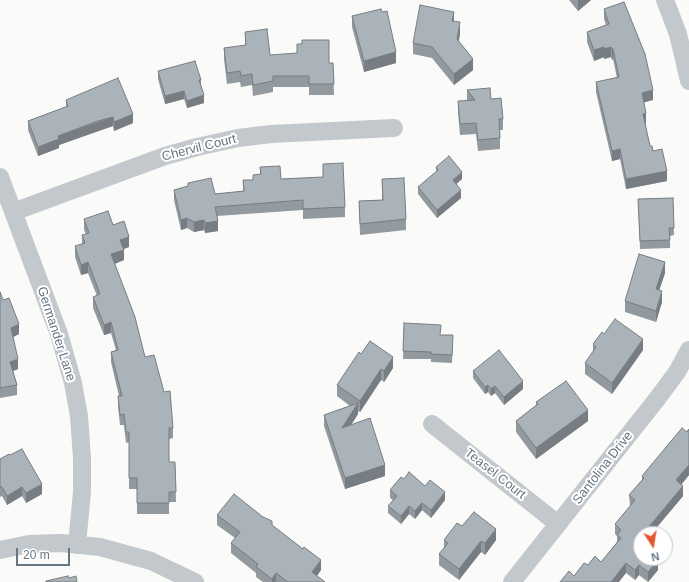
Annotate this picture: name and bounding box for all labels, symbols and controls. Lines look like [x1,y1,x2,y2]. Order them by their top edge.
street label: Chervil Court [160,131,238,165]
street label: Germander Lane [33,285,79,383]
street label: Santolina Drive [570,428,636,508]
street label: Teasel Court [461,445,529,503]
north arrow [633,526,673,566]
scale bar [18,540,72,566]
text: 20 m [23,548,50,562]
text: N [650,550,660,563]

